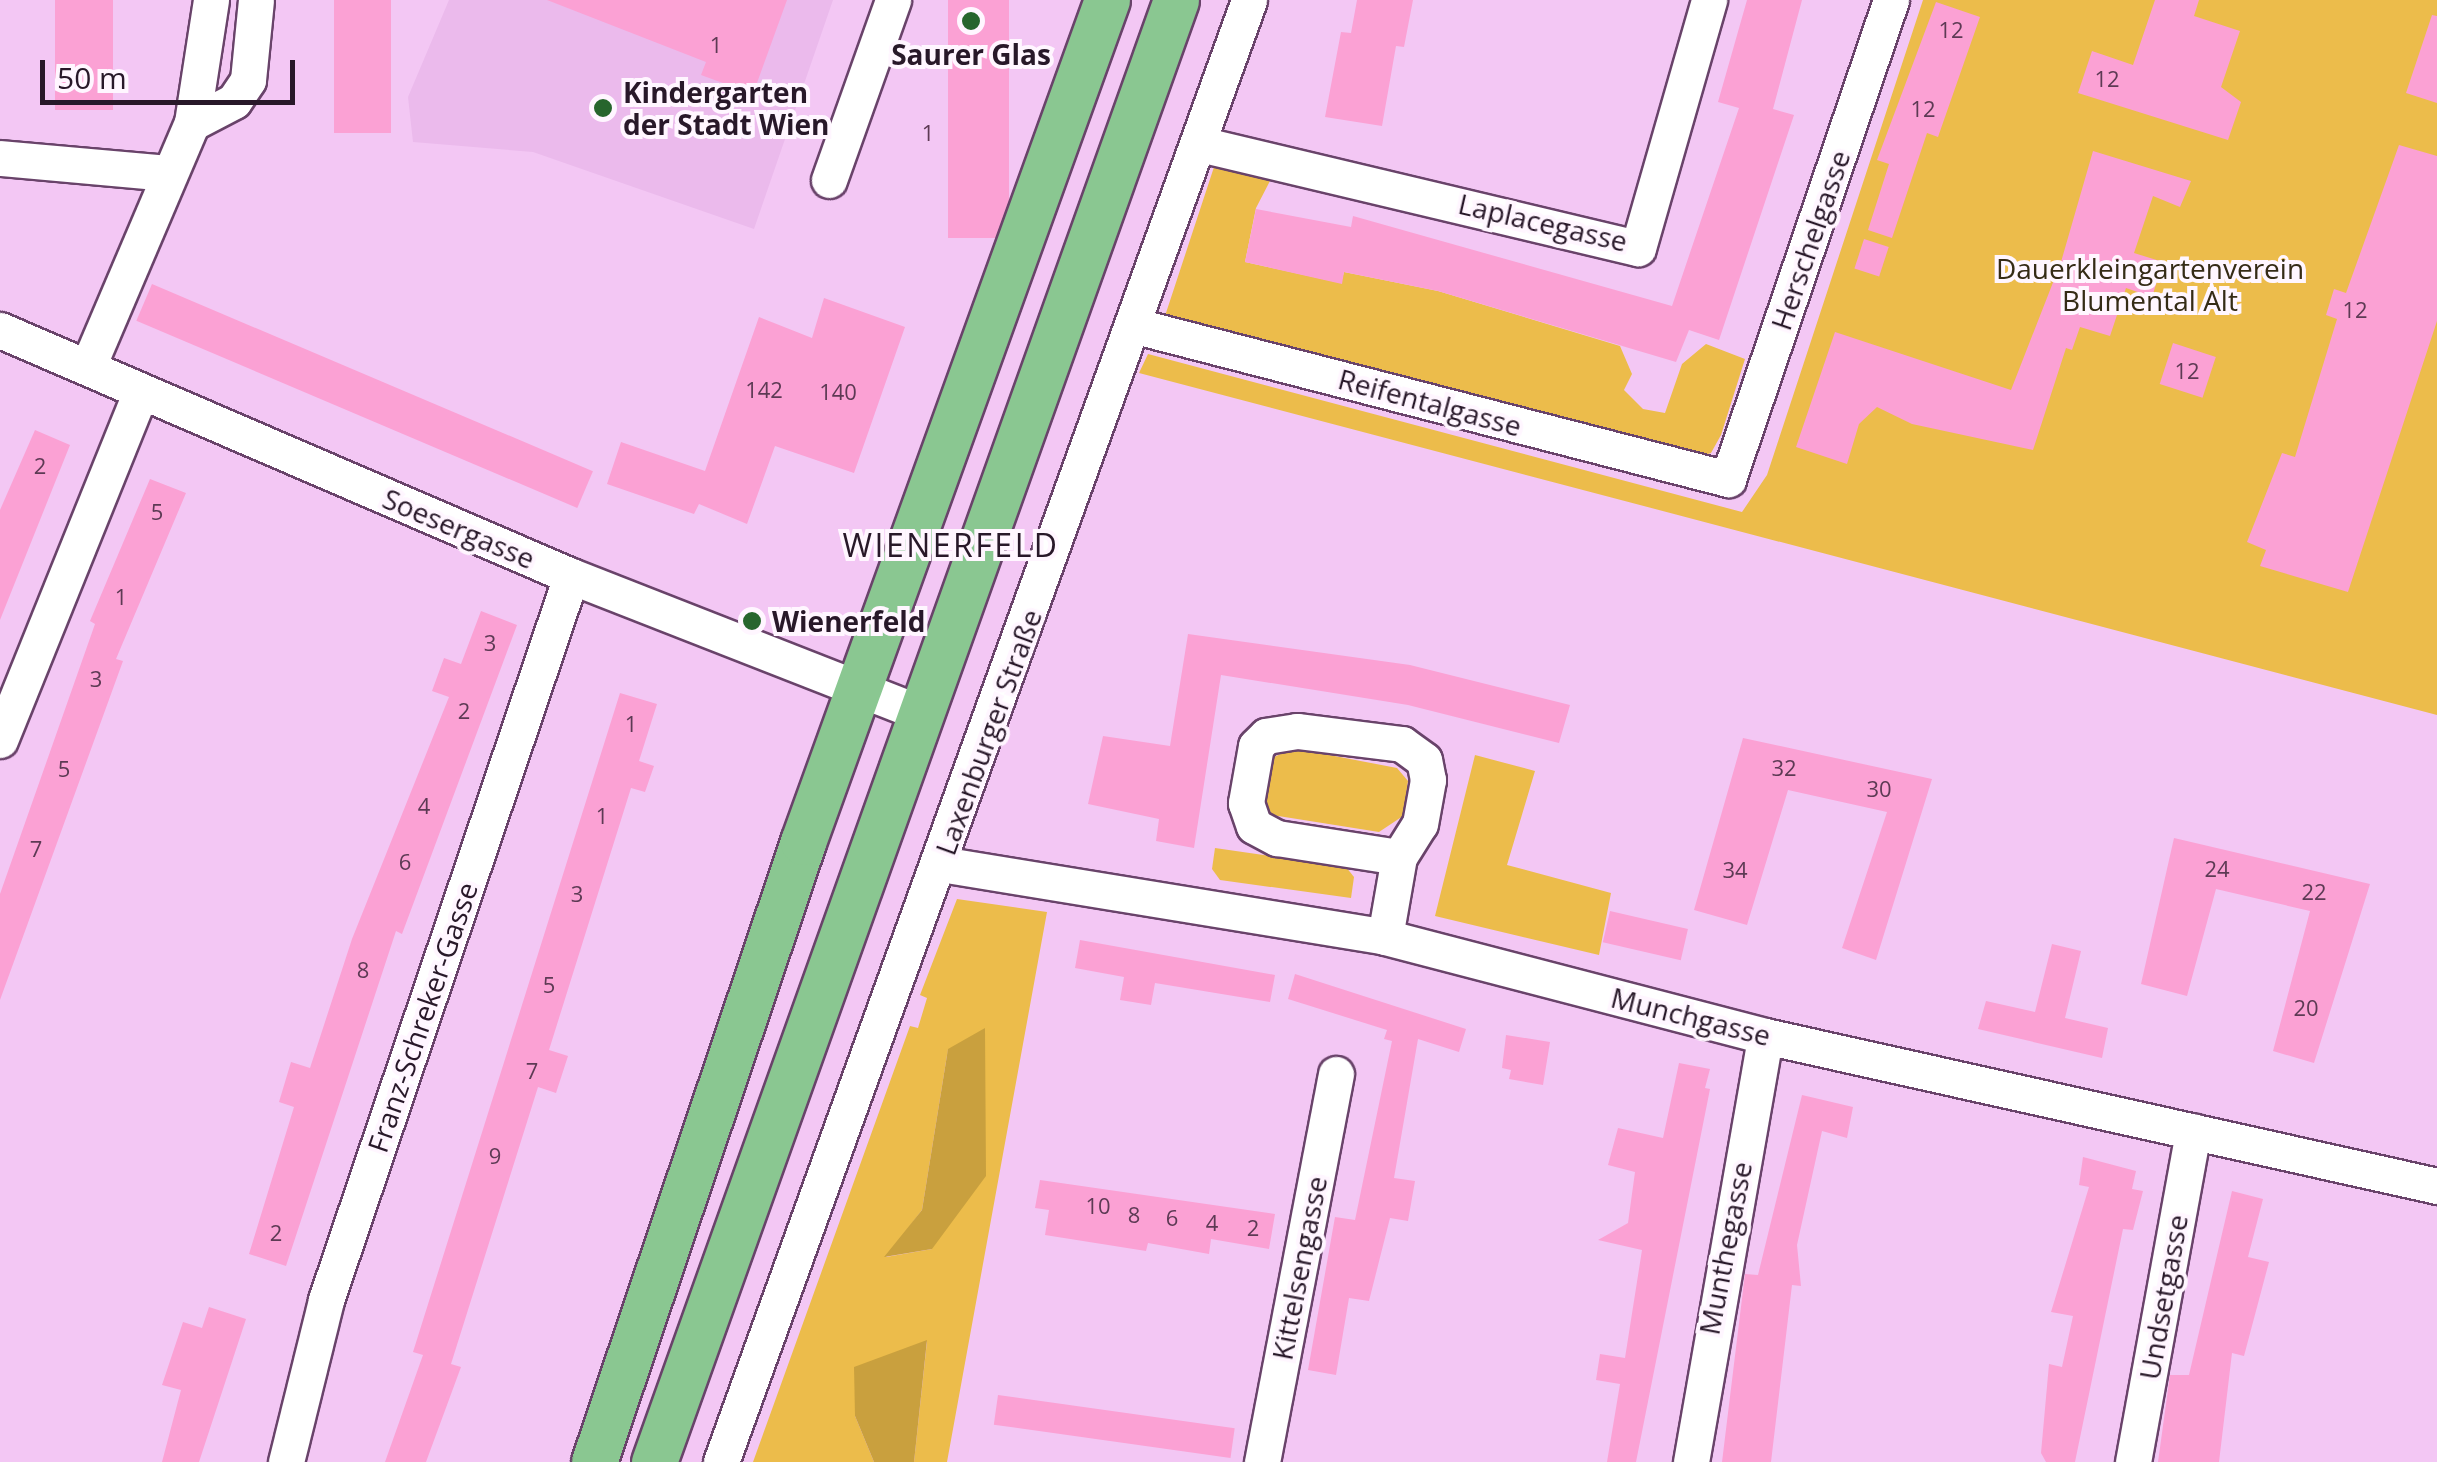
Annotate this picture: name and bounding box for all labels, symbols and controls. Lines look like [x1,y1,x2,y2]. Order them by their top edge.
marker: Saurer Glas [960,10,982,32]
house number: 12 [1938,17,1964,43]
house number: 1 [710,32,722,58]
place label: Saurer Glas [891,37,1051,71]
scale bar [45,40,300,102]
text: 50 m [57,57,127,98]
house number: 12 [2094,66,2120,92]
place label: Kindergarten der Stadt Wien [623,75,829,141]
house number: 12 [1910,96,1936,122]
marker: Kindergarten der Stadt Wien [592,97,614,119]
house number: 1 [922,120,934,146]
street label: Herschelgasse [1764,146,1856,334]
street label: Laplacegasse [1455,186,1631,258]
park label: Dauerkleingartenverein Blumental Alt [1996,251,2304,317]
house number: 12 [2342,297,2368,323]
house number: 12 [2174,358,2200,384]
street label: Reifentalgasse [1335,361,1525,443]
house number: 142 [745,377,783,403]
house number: 140 [819,379,857,405]
house number: 2 [34,453,46,479]
street label: Soesergasse [378,481,540,575]
house number: 5 [151,499,163,525]
district label: WIENERFELD [842,526,1060,564]
house number: 1 [115,584,127,610]
place label: Wienerfeld [772,604,925,638]
street label: Laxenburger Straße [928,605,1048,859]
marker: Wienerfeld [741,610,763,632]
house number: 3 [484,630,496,656]
house number: 3 [90,666,102,692]
house number: 2 [458,698,470,724]
house number: 1 [625,711,637,737]
house number: 32 [1771,755,1797,781]
house number: 5 [58,756,70,782]
house number: 30 [1866,776,1892,802]
house number: 4 [418,793,430,819]
house number: 1 [596,803,608,829]
house number: 7 [30,836,42,862]
house number: 6 [399,849,411,875]
house number: 24 [2204,856,2230,882]
house number: 34 [1722,857,1748,883]
street label: Franz-Schreker-Gasse [360,878,484,1156]
house number: 22 [2301,879,2327,905]
house number: 3 [571,881,583,907]
house number: 8 [357,957,369,983]
house number: 5 [543,972,555,998]
street label: Munchgasse [1608,980,1774,1052]
house number: 20 [2293,995,2319,1021]
house number: 7 [526,1058,538,1084]
house number: 9 [489,1143,501,1169]
street label: Munthegasse [1692,1159,1758,1337]
street label: Kittelsengasse [1265,1173,1333,1363]
house number: 10 [1085,1193,1111,1219]
house number: 8 [1128,1202,1140,1228]
house number: 6 [1166,1205,1178,1231]
house number: 4 [1206,1210,1218,1236]
street label: Undsetgasse [2132,1212,2194,1382]
house number: 2 [1247,1215,1259,1241]
house number: 2 [270,1220,282,1246]

